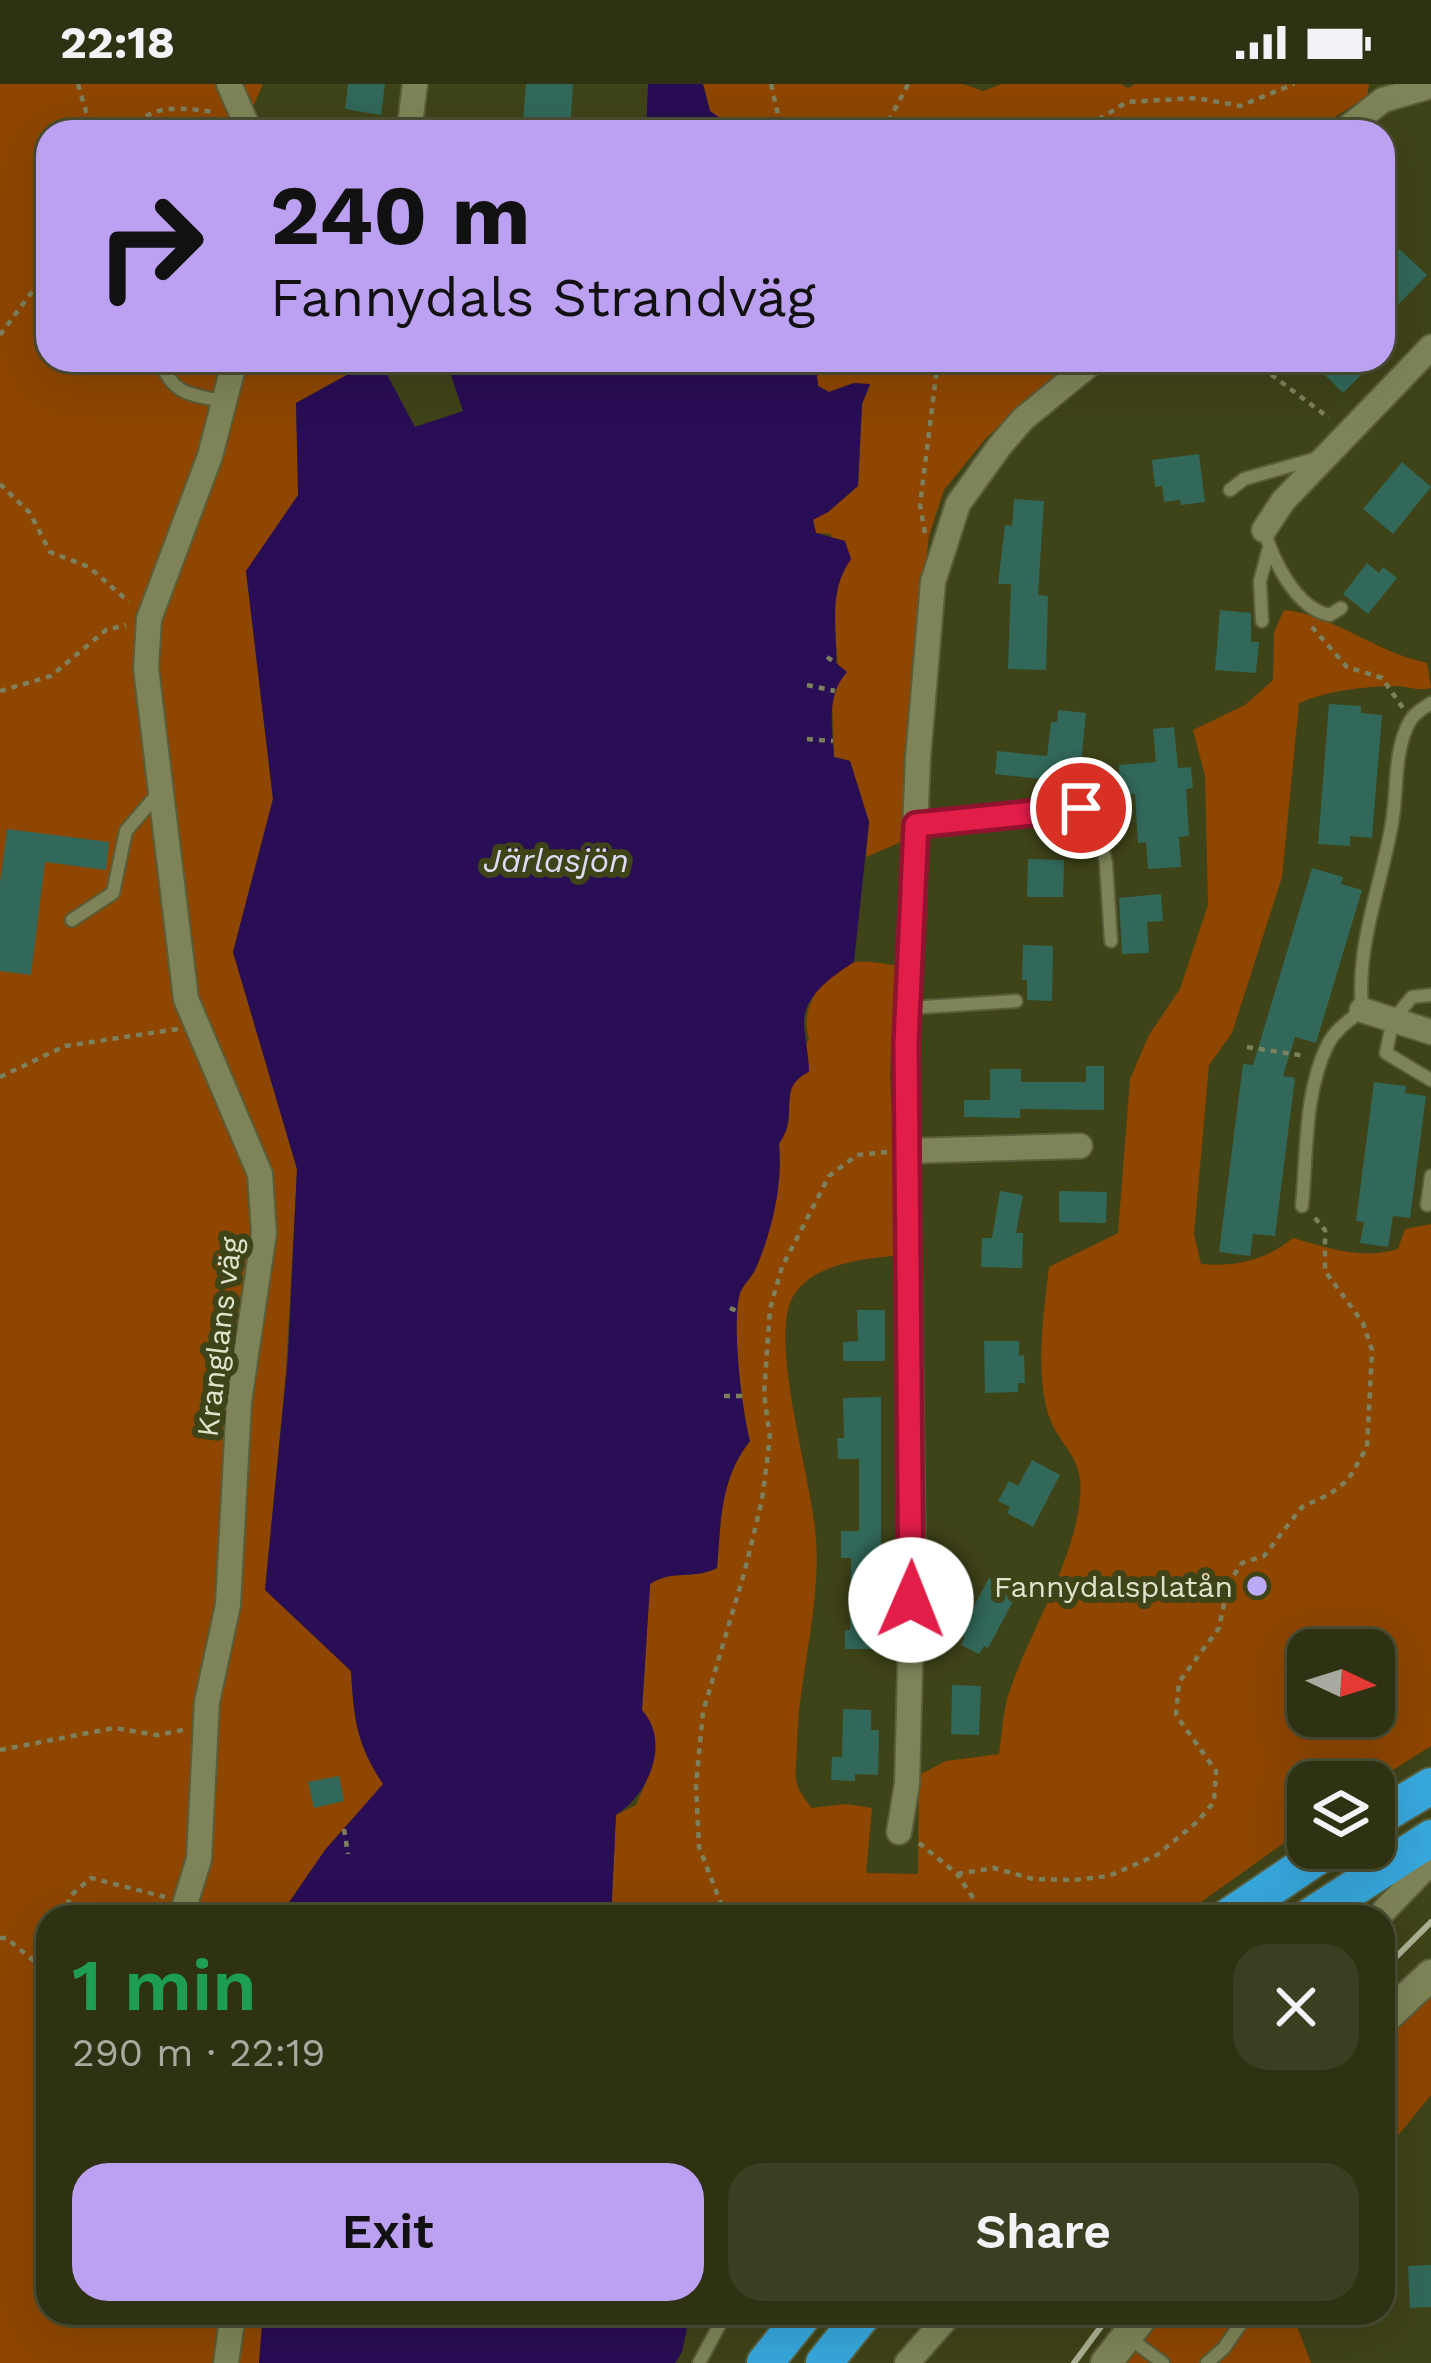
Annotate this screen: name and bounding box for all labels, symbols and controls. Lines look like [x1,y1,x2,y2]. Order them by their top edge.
text: 22:18 [60,16,175,69]
text: 240 m [270,166,531,264]
icon: right [72,168,228,324]
text: Fannydals Strandväg [270,266,816,329]
pin [1030,757,1132,859]
icon: arrive [1048,775,1114,841]
water label: Järlasjön [483,841,629,880]
street label: Kranglans väg [189,1235,249,1439]
position arrow [848,1537,974,1663]
place label: Fannydalsplatån [994,1569,1233,1604]
marker: Fannydalsplatån [1244,1573,1270,1599]
north arrow [1287,1629,1395,1737]
map controls [1287,1629,1395,1869]
button: layers [1287,1761,1395,1869]
text: 1 min [72,1943,257,2027]
button: close [1233,1944,1359,2070]
text: 290 m · 22:19 [72,2030,325,2075]
button: Exit [72,2163,704,2301]
button: Share [728,2163,1359,2301]

